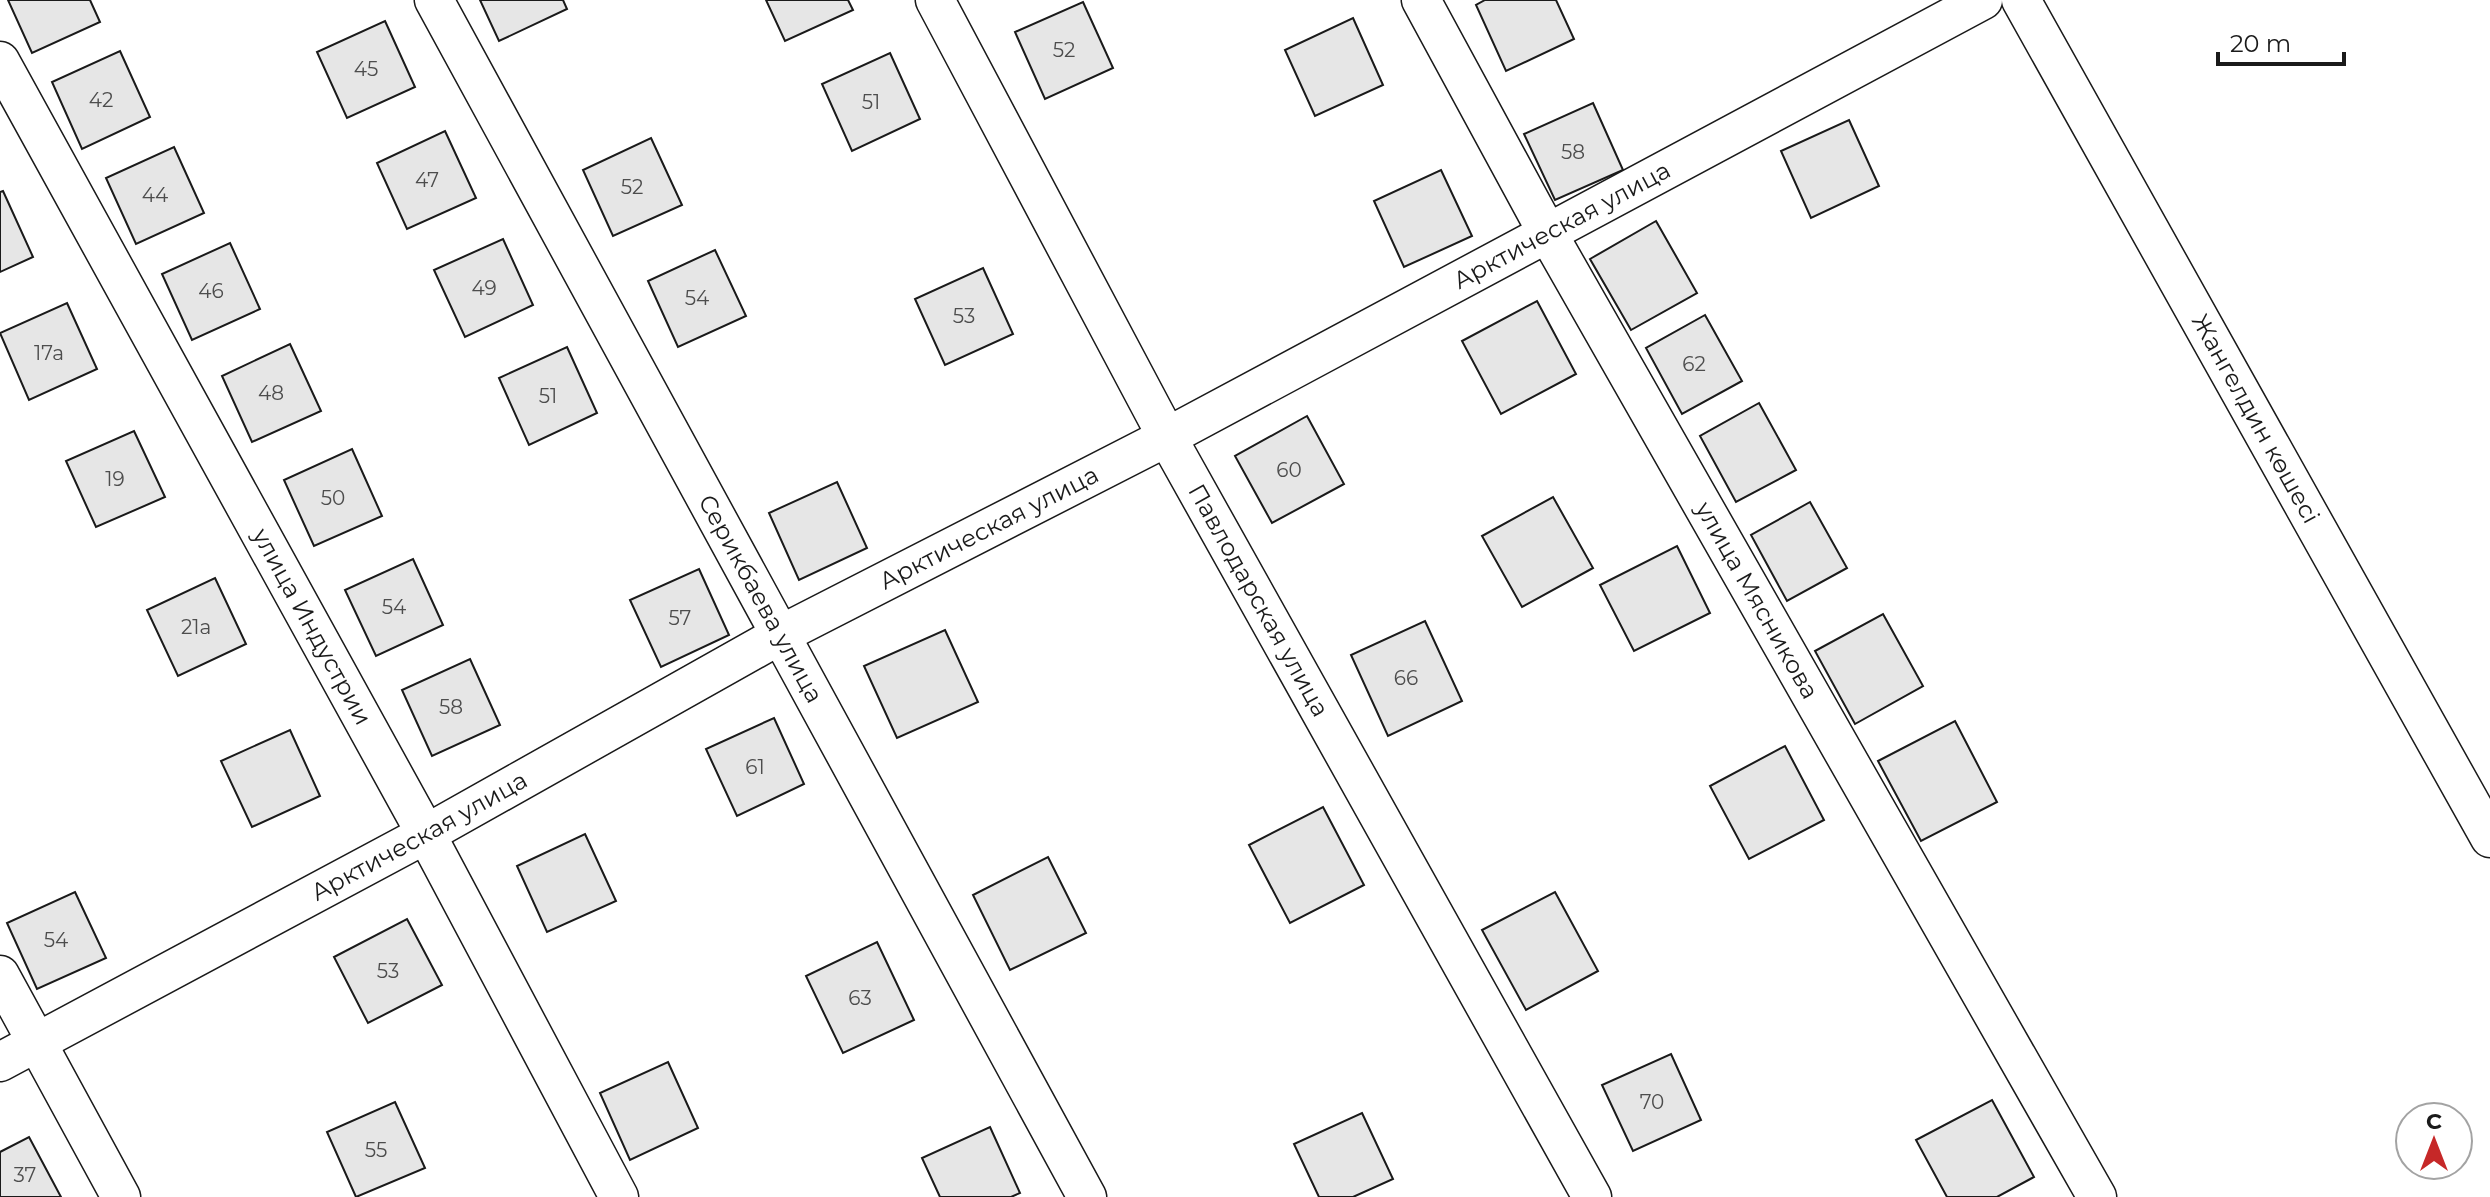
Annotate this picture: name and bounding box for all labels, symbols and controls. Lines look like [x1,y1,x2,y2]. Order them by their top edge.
scale bar [2218,16,2344,66]
text: 20 m [2230,29,2291,58]
house number: 52 [1053,38,1075,62]
house number: 45 [354,57,378,81]
house number: 42 [89,88,113,112]
house number: 51 [862,90,880,114]
house number: 58 [1561,140,1585,164]
street label: Арктическая улица [1448,155,1675,295]
house number: 47 [415,168,439,192]
house number: 52 [621,175,643,199]
house number: 44 [142,183,168,207]
house number: 49 [471,276,497,300]
house number: 46 [198,279,224,303]
house number: 54 [685,286,709,310]
house number: 53 [953,304,975,328]
street label: Жангелдин көшесі [2186,309,2326,528]
house number: 17а [34,341,64,365]
house number: 62 [1682,352,1706,376]
house number: 48 [258,381,284,405]
house number: 51 [539,384,557,408]
house number: 60 [1276,458,1302,482]
street label: Арктическая улица [874,460,1103,596]
house number: 19 [105,467,125,491]
street label: Павлодарская улица [1182,479,1335,722]
house number: 50 [321,486,345,510]
street label: Серикбаева улица [693,489,830,708]
street label: улица Мясникова [1689,495,1825,704]
street label: улица Индустрии [246,522,378,730]
house number: 54 [382,595,406,619]
house number: 57 [669,606,691,630]
house number: 21а [181,615,211,639]
house number: 66 [1394,666,1418,690]
house number: 58 [439,695,463,719]
house number: 61 [745,755,765,779]
street label: Арктическая улица [306,765,532,907]
house number: 54 [44,928,68,952]
house number: 53 [377,959,399,983]
house number: 63 [848,986,872,1010]
house number: 70 [1640,1090,1664,1114]
north arrow [2394,1101,2474,1181]
text: С [2426,1108,2442,1135]
house number: 55 [365,1138,387,1162]
house number: 37 [14,1163,36,1187]

